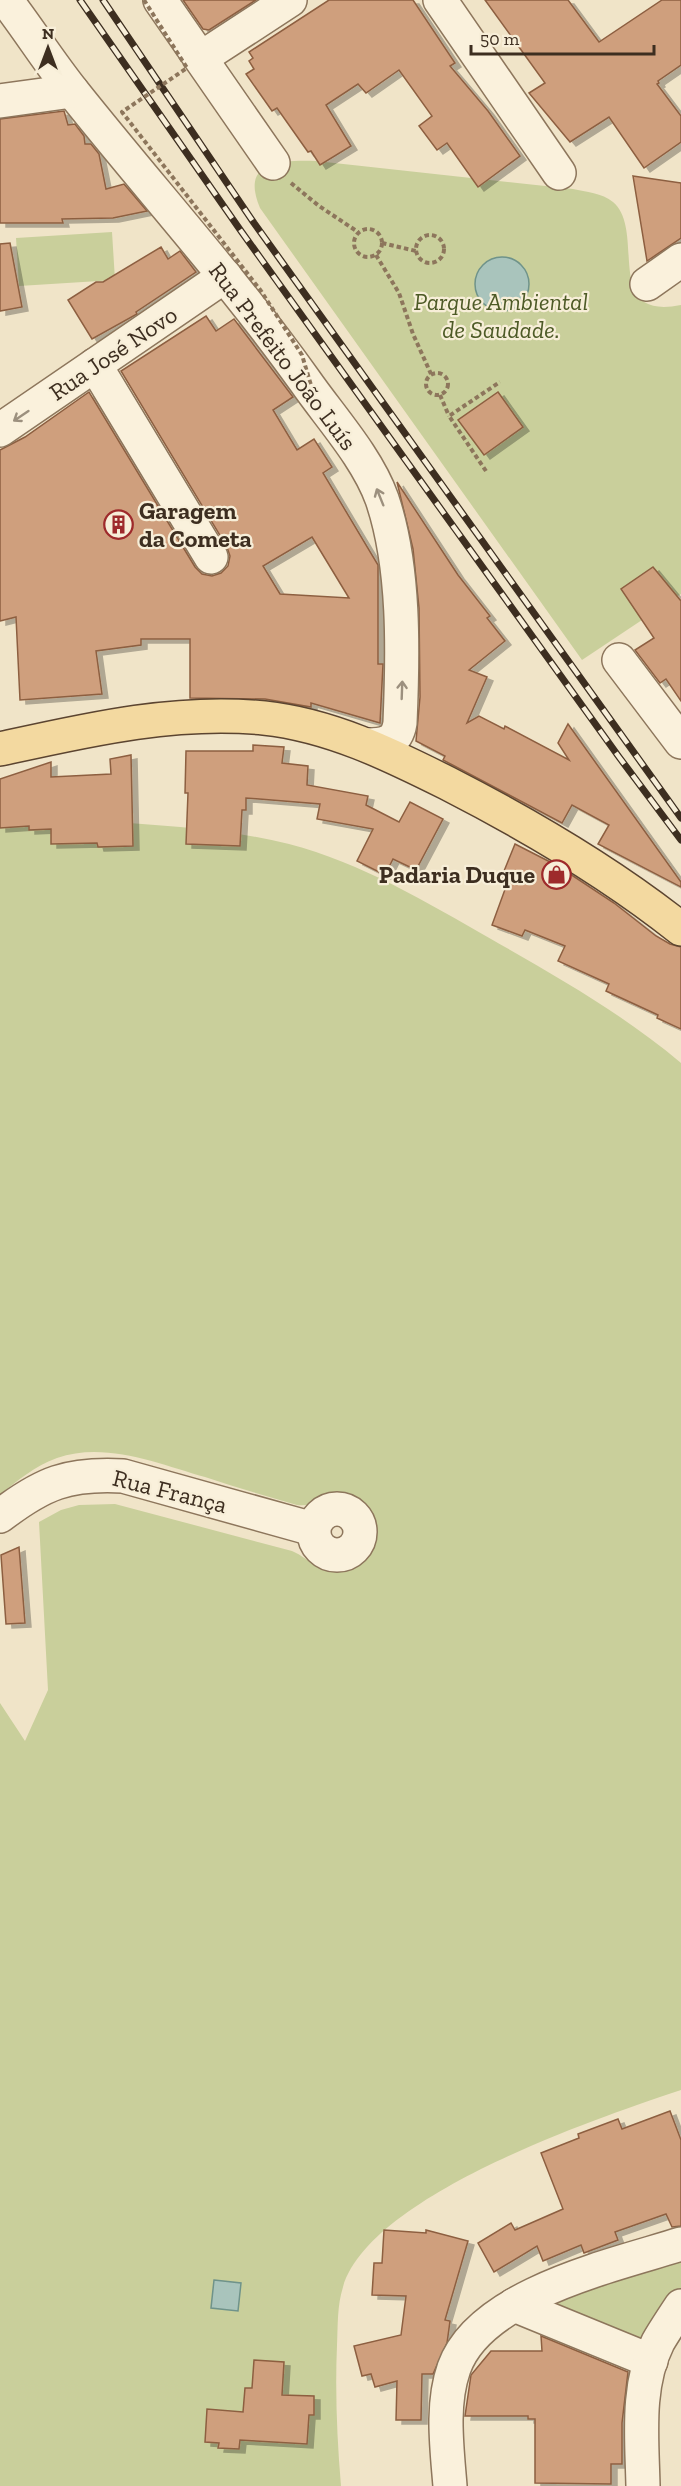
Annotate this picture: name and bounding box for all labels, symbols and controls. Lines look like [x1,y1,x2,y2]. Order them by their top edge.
north arrow [18,18,78,78]
scale bar [471,18,654,56]
text: N [42,24,54,43]
text: 50 m [480,28,520,50]
street label: Rua Prefeito João Luís [203,256,363,456]
park label: Parque Ambiental de Saudade. [414,287,588,344]
street label: Rua José Novo [44,300,182,406]
one-way arrow [13,410,30,422]
one-way arrow [374,488,385,507]
place label: Garagem da Cometa [139,496,252,553]
building icon: Garagem da Cometa [102,508,134,540]
one-way arrow [396,680,407,700]
shop icon: Padaria Duque [540,858,572,890]
place label: Padaria Duque [379,860,535,889]
street label: Rua França [110,1463,231,1519]

